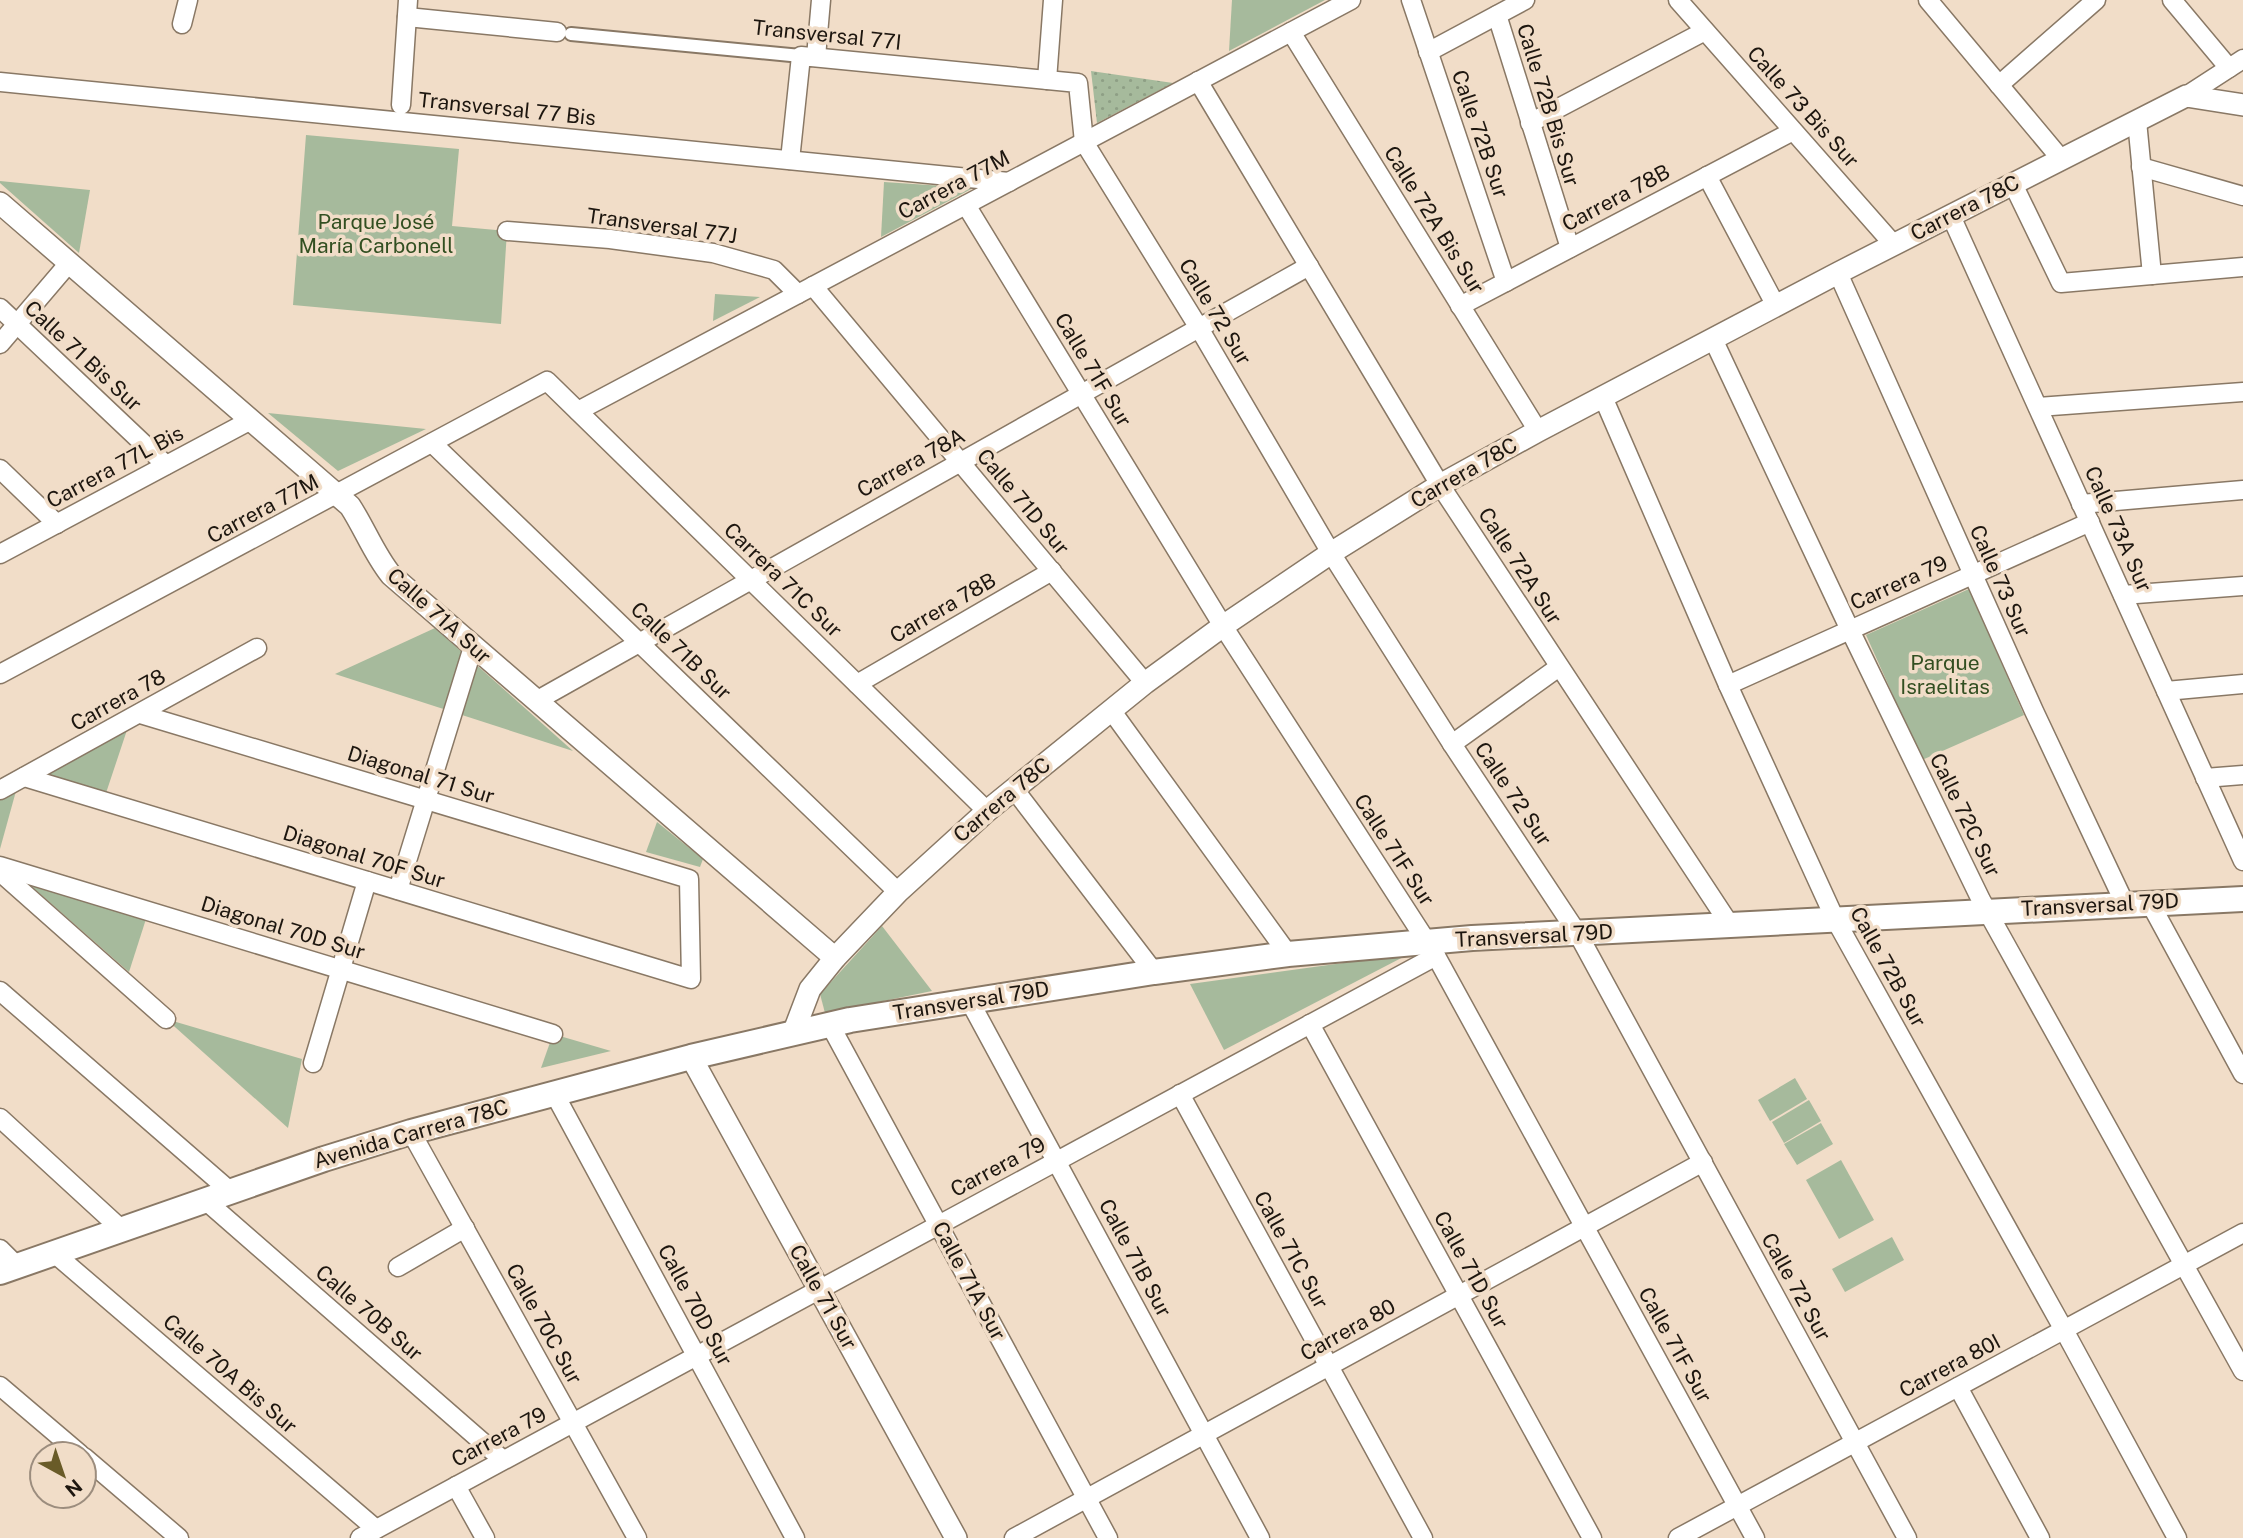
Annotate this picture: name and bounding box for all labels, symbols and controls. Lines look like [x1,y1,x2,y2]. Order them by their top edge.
street label: Transversal 77I [751,14,903,55]
street label: Calle 72B Bis Sur [1512,21,1585,189]
street label: Calle 73 Bis Sur [1742,41,1864,173]
street label: Calle 72B Sur [1447,67,1514,201]
street label: Transversal 77 Bis [417,87,597,130]
street label: Calle 72A Bis Sur [1379,141,1490,298]
street label: Carrera 77M [894,145,1014,224]
street label: Carrera 78B [1558,159,1674,236]
street label: Carrera 78C [1906,169,2023,246]
street label: Transversal 77J [585,203,739,248]
park label: Parque José María Carbonell [298,209,454,258]
street label: Calle 72 Sur [1174,254,1257,369]
street label: Calle 71 Bis Sur [20,295,147,416]
street label: Calle 71F Sur [1050,308,1137,431]
street label: Carrera 77L Bis [42,420,187,513]
street label: Carrera 78A [853,423,969,502]
street label: Carrera 78C [1406,432,1521,513]
street label: Calle 71D Sur [972,444,1075,560]
street label: Calle 73A Sur [2080,462,2157,595]
street label: Carrera 77M [203,469,323,548]
street label: Calle 72A Sur [1473,502,1568,629]
street label: Carrera 71C Sur [719,517,848,642]
street label: Calle 73 Sur [1965,521,2036,641]
street label: Carrera 79 [1846,550,1951,615]
street label: Calle 71A Sur [382,563,496,669]
street label: Carrera 78B [885,567,1000,648]
street label: Calle 71B Sur [626,596,737,705]
park label: Parque Israelitas [1900,650,1990,699]
street label: Carrera 78 [66,663,169,736]
street label: Calle 72 Sur [1470,737,1557,850]
street label: Diagonal 71 Sur [345,740,498,809]
street label: Calle 72C Sur [1925,749,2006,881]
street label: Carrera 78C [948,752,1055,847]
street label: Calle 71F Sur [1349,789,1440,910]
street label: Diagonal 70F Sur [280,820,448,893]
street label: Transversal 79D [2020,888,2179,921]
street label: Diagonal 70D Sur [198,891,368,964]
street label: Calle 72B Sur [1845,902,1932,1031]
street label: Transversal 79D [1454,919,1613,952]
street label: Transversal 79D [891,976,1051,1025]
street label: Avenida Carrera 78C [311,1094,511,1173]
street label: Carrera 79 [946,1131,1050,1202]
street label: Calle 71C Sur [1249,1187,1334,1313]
street label: Calle 71B Sur [1094,1194,1177,1321]
street label: Calle 71D Sur [1429,1207,1514,1333]
street label: Calle 71A Sur [928,1217,1011,1344]
street label: Calle 72 Sur [1756,1228,1836,1345]
street label: Calle 70D Sur [653,1240,738,1370]
street label: Calle 71 Sur [784,1240,862,1354]
street label: Calle 70B Sur [311,1259,428,1366]
street label: Calle 70C Sur [501,1259,588,1388]
street label: Calle 71F Sur [1633,1283,1718,1407]
street label: Carrera 80 [1296,1293,1400,1366]
street label: Calle 70A Bis Sur [158,1309,302,1439]
street label: Carrera 80I [1895,1328,2005,1403]
street label: Carrera 79 [447,1401,551,1472]
north arrow [28,1440,98,1510]
text: N [61,1475,87,1501]

